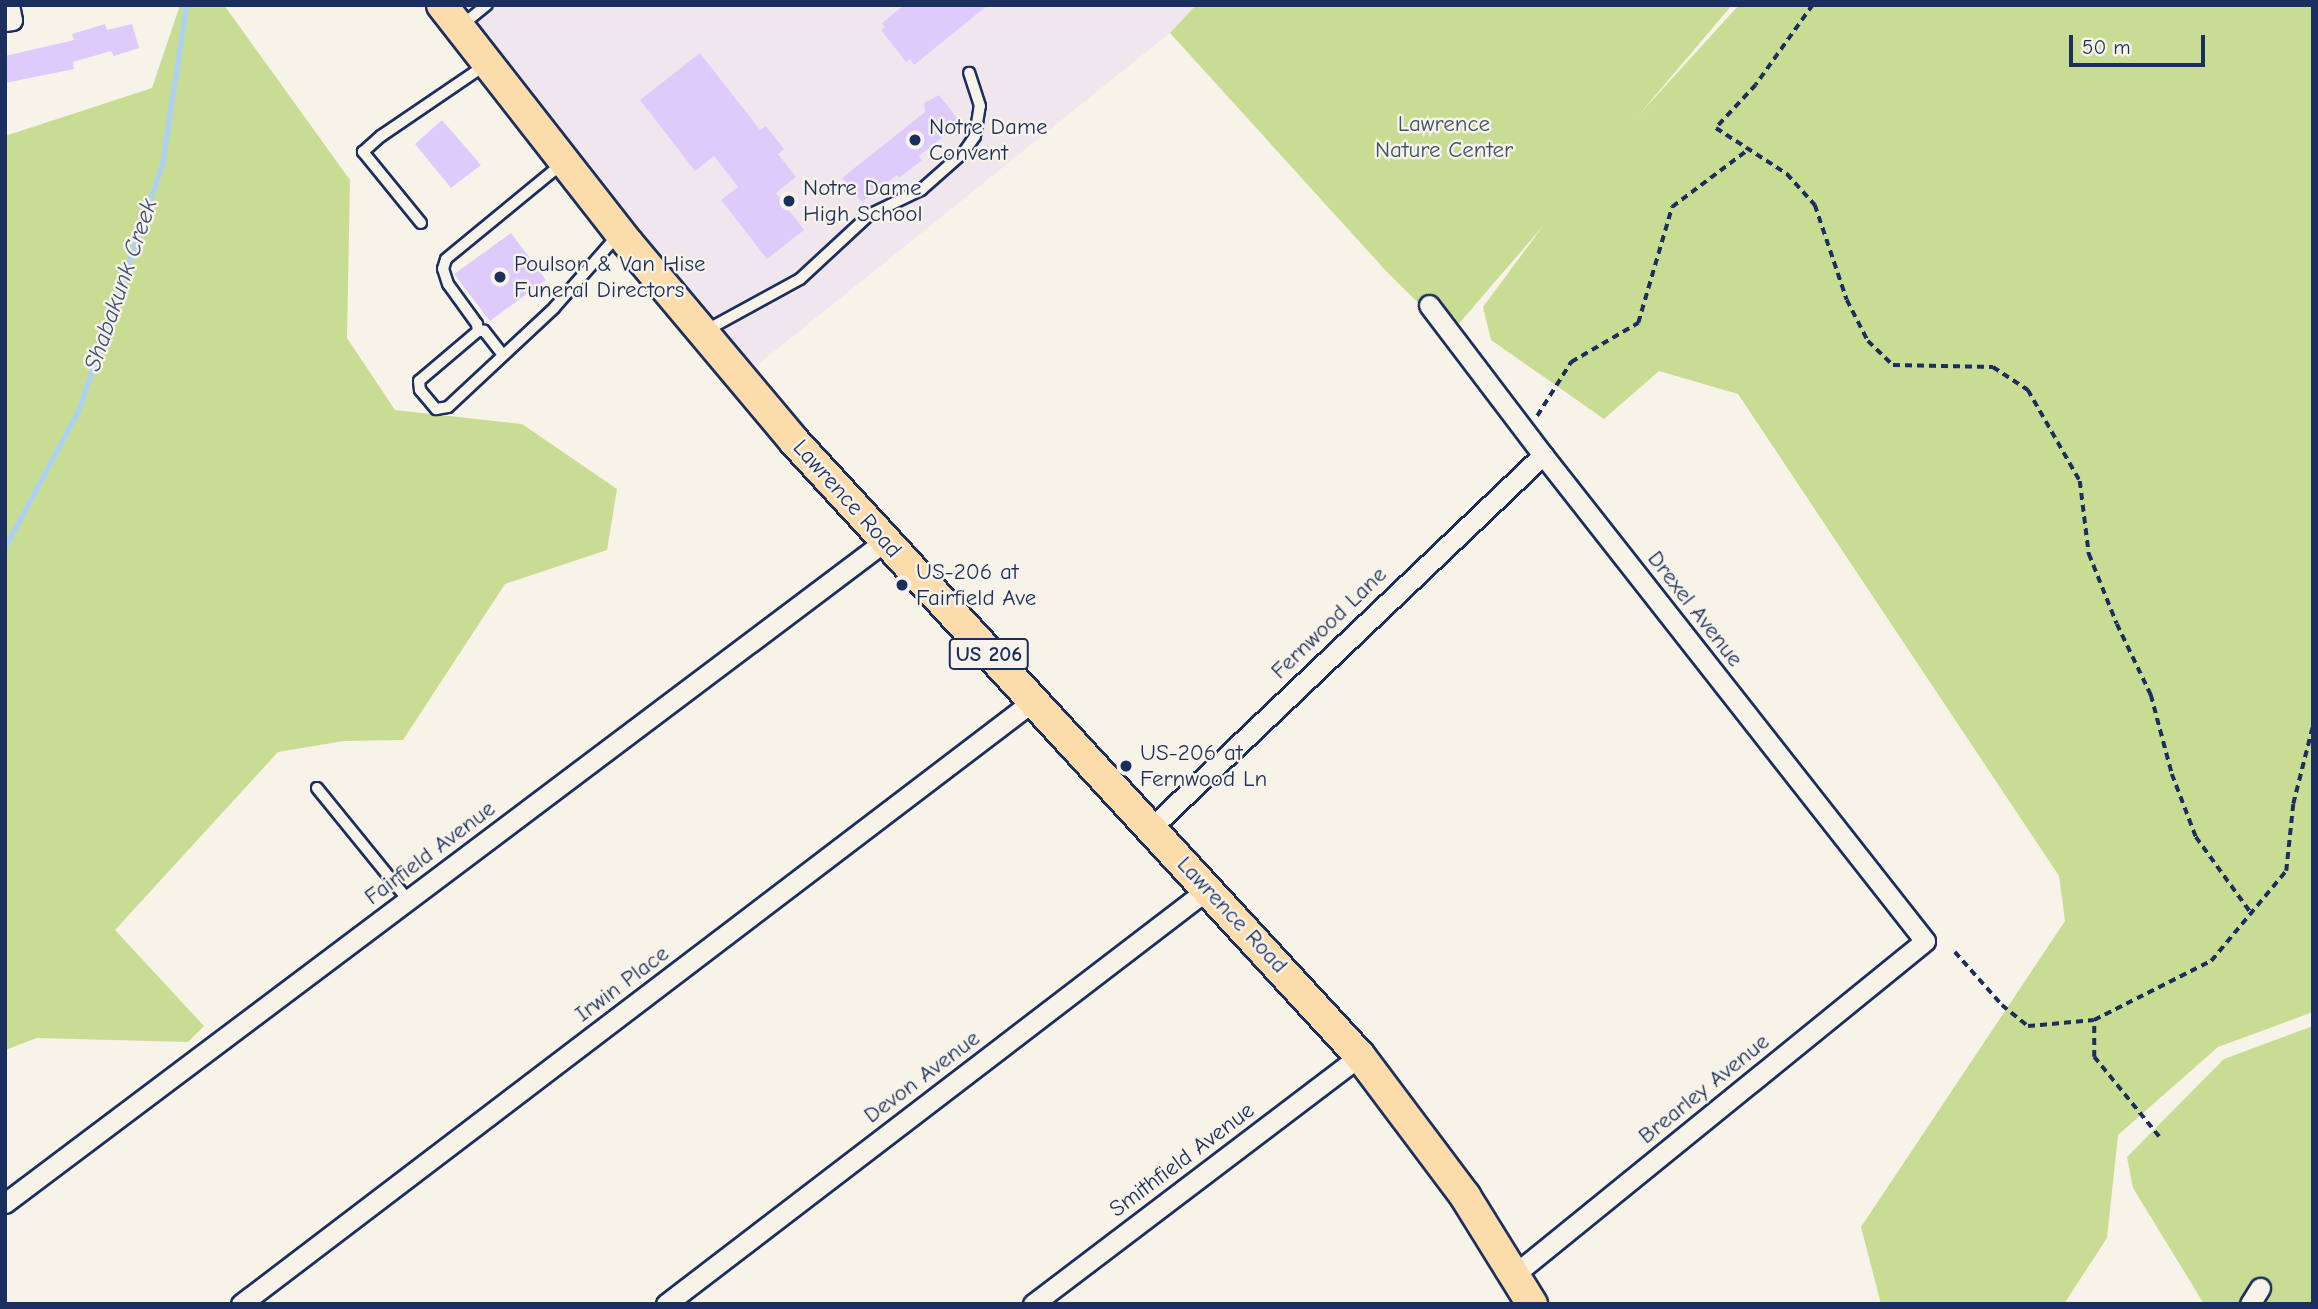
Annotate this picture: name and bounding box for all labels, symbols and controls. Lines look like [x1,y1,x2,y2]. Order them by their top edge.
scale bar [2073,21,2210,65]
text: 50 m [2082,35,2131,59]
park label: Lawrence Nature Center [1375,110,1513,164]
place label: Notre Dame Convent [929,113,1047,167]
marker: Notre Dame Convent [907,132,923,148]
place label: Notre Dame High School [803,174,923,228]
marker: Notre Dame High School [781,193,797,209]
water label: Shabakunk Creek [78,195,164,375]
place label: Poulson & Van Hise Funeral Directors [514,250,706,304]
marker: Poulson & Van Hise Funeral Directors [492,269,508,285]
street label: Lawrence Road [787,434,907,564]
street label: Drexel Avenue [1641,546,1749,672]
place label: US-206 at Fairfield Ave [916,558,1036,612]
street label: Fernwood Lane [1265,561,1393,685]
marker: US-206 at Fairfield Ave [894,577,910,593]
road number: US 206 [949,636,1029,672]
place label: US-206 at Fernwood Ln [1140,739,1267,793]
marker: US-206 at Fernwood Ln [1118,758,1134,774]
street label: Fairfield Avenue [359,795,501,911]
street label: Lawrence Road [1171,851,1293,979]
street label: Irwin Place [570,940,674,1028]
street label: Devon Avenue [859,1025,985,1129]
street label: Brearley Avenue [1633,1028,1775,1150]
street label: Smithfield Avenue [1104,1097,1260,1223]

